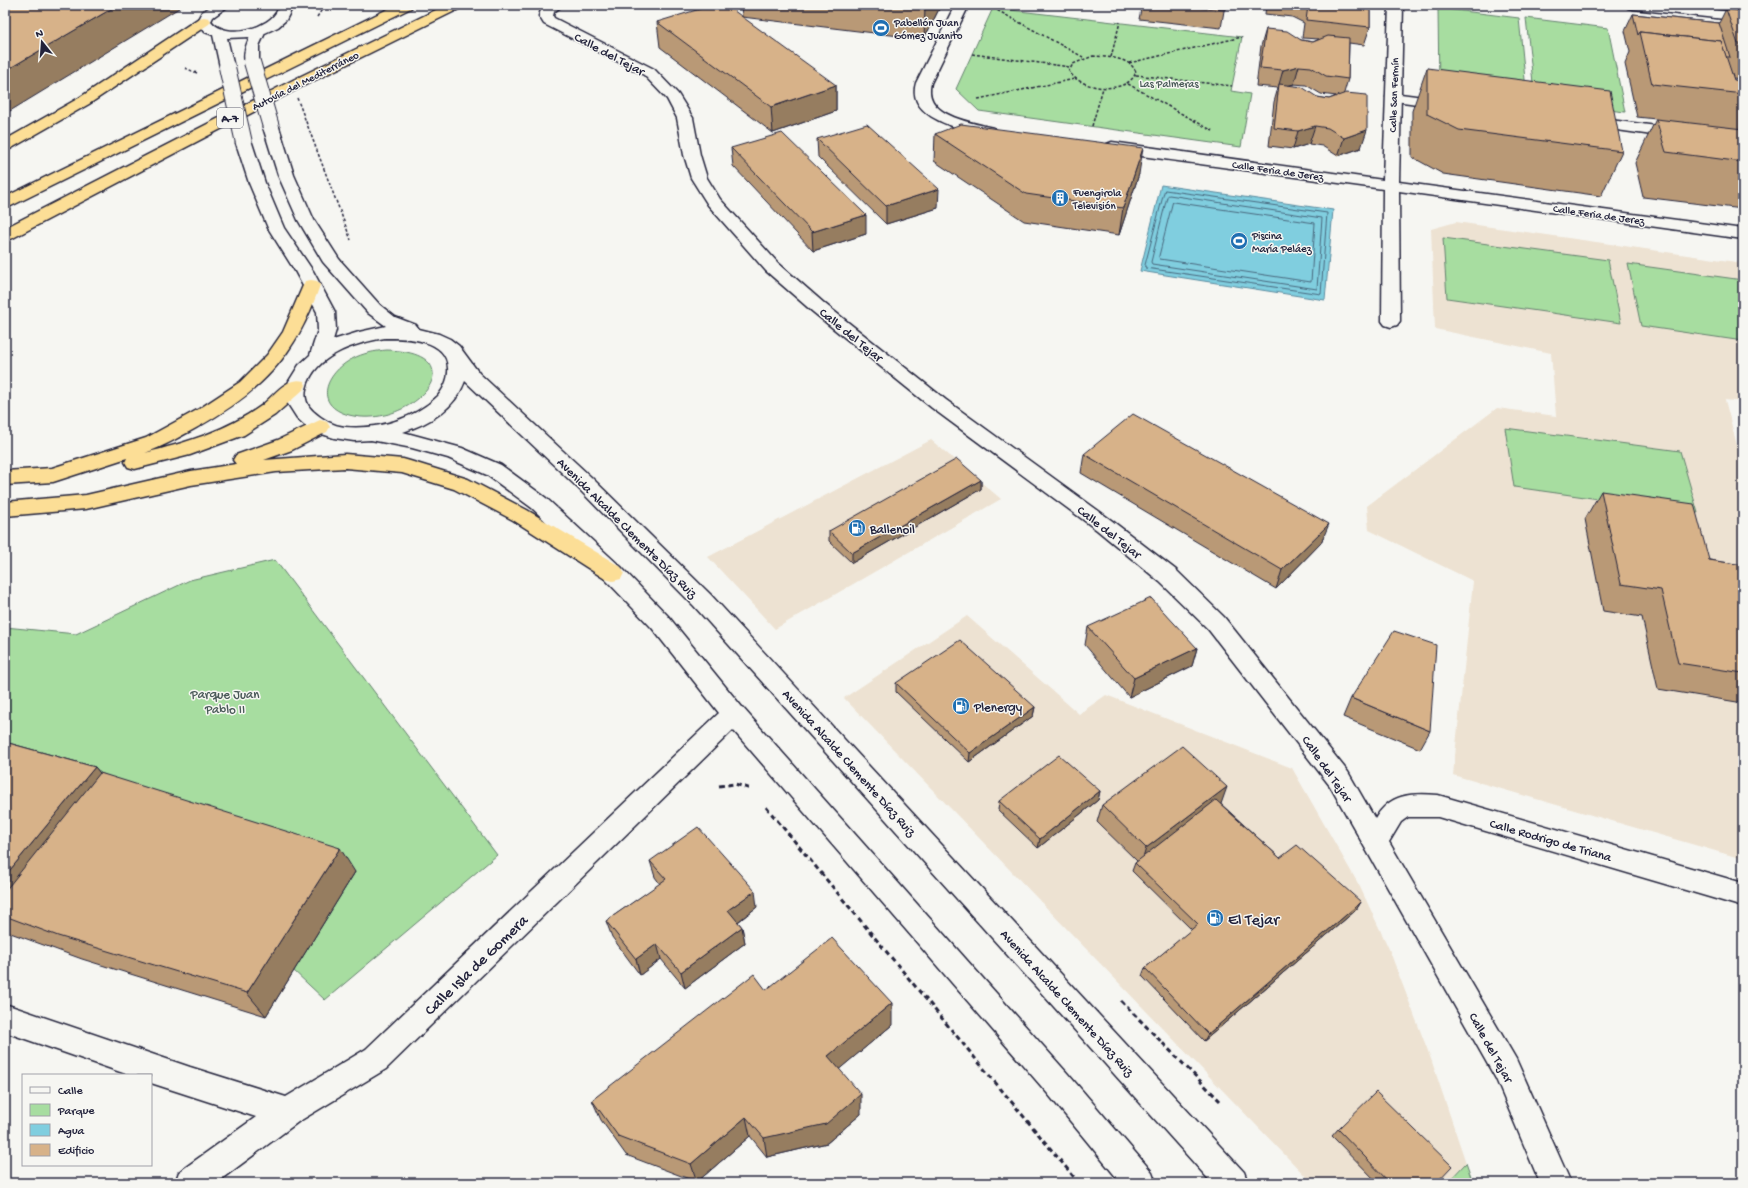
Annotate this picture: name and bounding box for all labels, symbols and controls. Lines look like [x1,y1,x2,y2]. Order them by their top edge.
sports icon: Pabellón Juan Gómez Juanito [871,18,891,38]
place label: Pabellón Juan Gómez Juanito [893,18,963,43]
north arrow [22,22,62,62]
text: N [34,28,45,41]
street label: Calle del Tejar [571,30,648,81]
street label: Autovía del Mediterráneo [251,50,361,114]
street label: Calle San Fermín [1388,57,1402,133]
park label: Las Palmeras [1140,79,1199,91]
road number: A-7 [217,108,243,128]
street label: Calle Feria de Jerez [1231,160,1325,184]
building icon: Fuengirola Televisión [1050,188,1070,208]
place label: Fuengirola Televisión [1072,188,1122,213]
street label: Calle Feria de Jerez [1552,204,1646,228]
sports icon: Piscina María Peláez [1229,231,1249,251]
place label: Piscina María Peláez [1251,231,1313,256]
street label: Calle del Tejar [816,306,886,367]
street label: Avenida Alcalde Clemente Díaz Ruiz [553,456,700,603]
street label: Calle del Tejar [1073,503,1145,564]
fuel station icon: Ballenoil [847,518,867,538]
place label: Ballenoil [869,523,915,538]
street label: Avenida Alcalde Clemente Díaz Ruiz [778,687,919,841]
park label: Parque Juan Pablo II [189,688,260,718]
fuel station icon: Plenergy [951,696,971,716]
place label: Plenergy [973,701,1023,716]
street label: Calle del Tejar [1298,733,1355,807]
street label: Calle Rodrigo de Triana [1488,817,1614,866]
fuel station icon: El Tejar [1205,908,1225,928]
street label: Calle Isla de Gomera [422,911,534,1021]
place label: El Tejar [1228,912,1280,931]
street label: Avenida Alcalde Clemente Díaz Ruiz [996,927,1137,1081]
street label: Calle del Tejar [1465,1011,1516,1087]
legend [22,1074,152,1166]
text: Calle [58,1085,83,1099]
text: Parque [57,1105,95,1119]
text: Agua [58,1125,85,1139]
text: Edificio [58,1145,94,1159]

